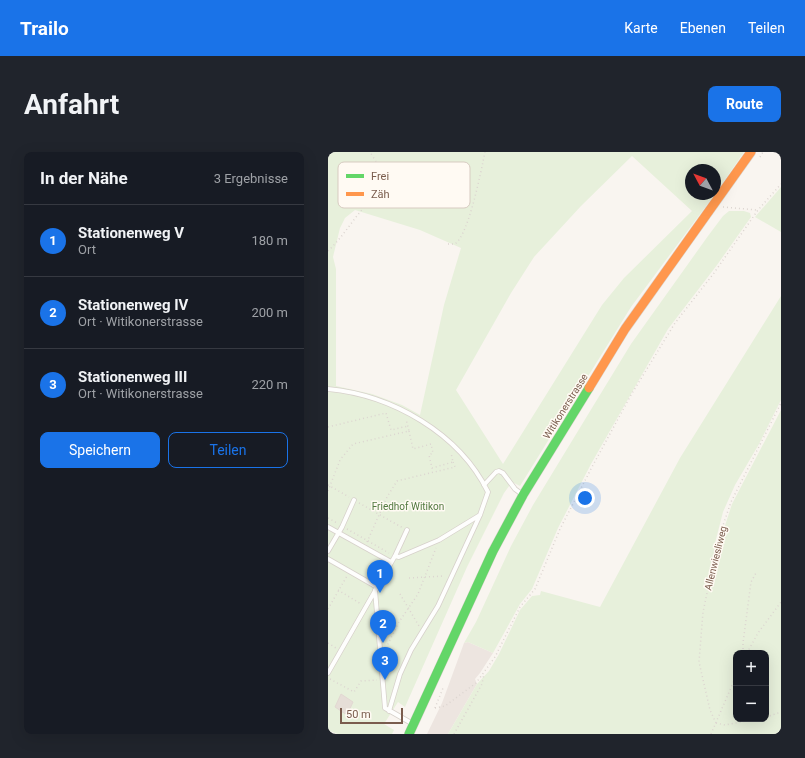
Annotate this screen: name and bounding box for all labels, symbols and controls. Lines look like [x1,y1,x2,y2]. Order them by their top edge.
text: Trailo [20,17,69,40]
text: Karte [624,20,658,36]
text: Ebenen [680,20,726,36]
text: Teilen [748,20,785,36]
button: Route [708,86,781,122]
text: Anfahrt [24,88,119,121]
legend [338,162,470,208]
north arrow [685,164,721,200]
text: In der Nähe [40,168,128,188]
text: Frei [371,170,389,183]
text: 3 Ergebnisse [214,171,288,186]
text: Zäh [371,188,390,201]
text: Stationenweg V [78,224,184,242]
text: 1 [49,233,57,248]
text: 180 m [251,233,288,248]
text: Ort [78,242,96,257]
text: Stationenweg IV [78,296,188,314]
text: 2 [49,305,57,320]
text: 200 m [251,305,288,320]
text: Ort · Witikonerstrasse [78,314,203,329]
text: Stationenweg III [78,368,187,386]
street label: Witikonerstrasse [541,372,590,441]
text: 3 [49,377,57,392]
text: 220 m [251,377,288,392]
text: Ort · Witikonerstrasse [78,386,203,401]
button: Speichern [40,432,160,468]
button: Teilen [168,432,288,468]
your location [575,488,595,508]
park label: Friedhof Witikon [372,501,444,512]
street label: Allenwiesliweg [702,525,729,591]
pin: 1 [367,560,393,593]
pin: 2 [370,610,396,643]
pin: 3 [372,647,398,680]
map controls [733,650,769,722]
button: + [733,650,769,686]
button: − [733,686,769,722]
scale bar [340,706,403,725]
text: 50 m [346,708,371,721]

